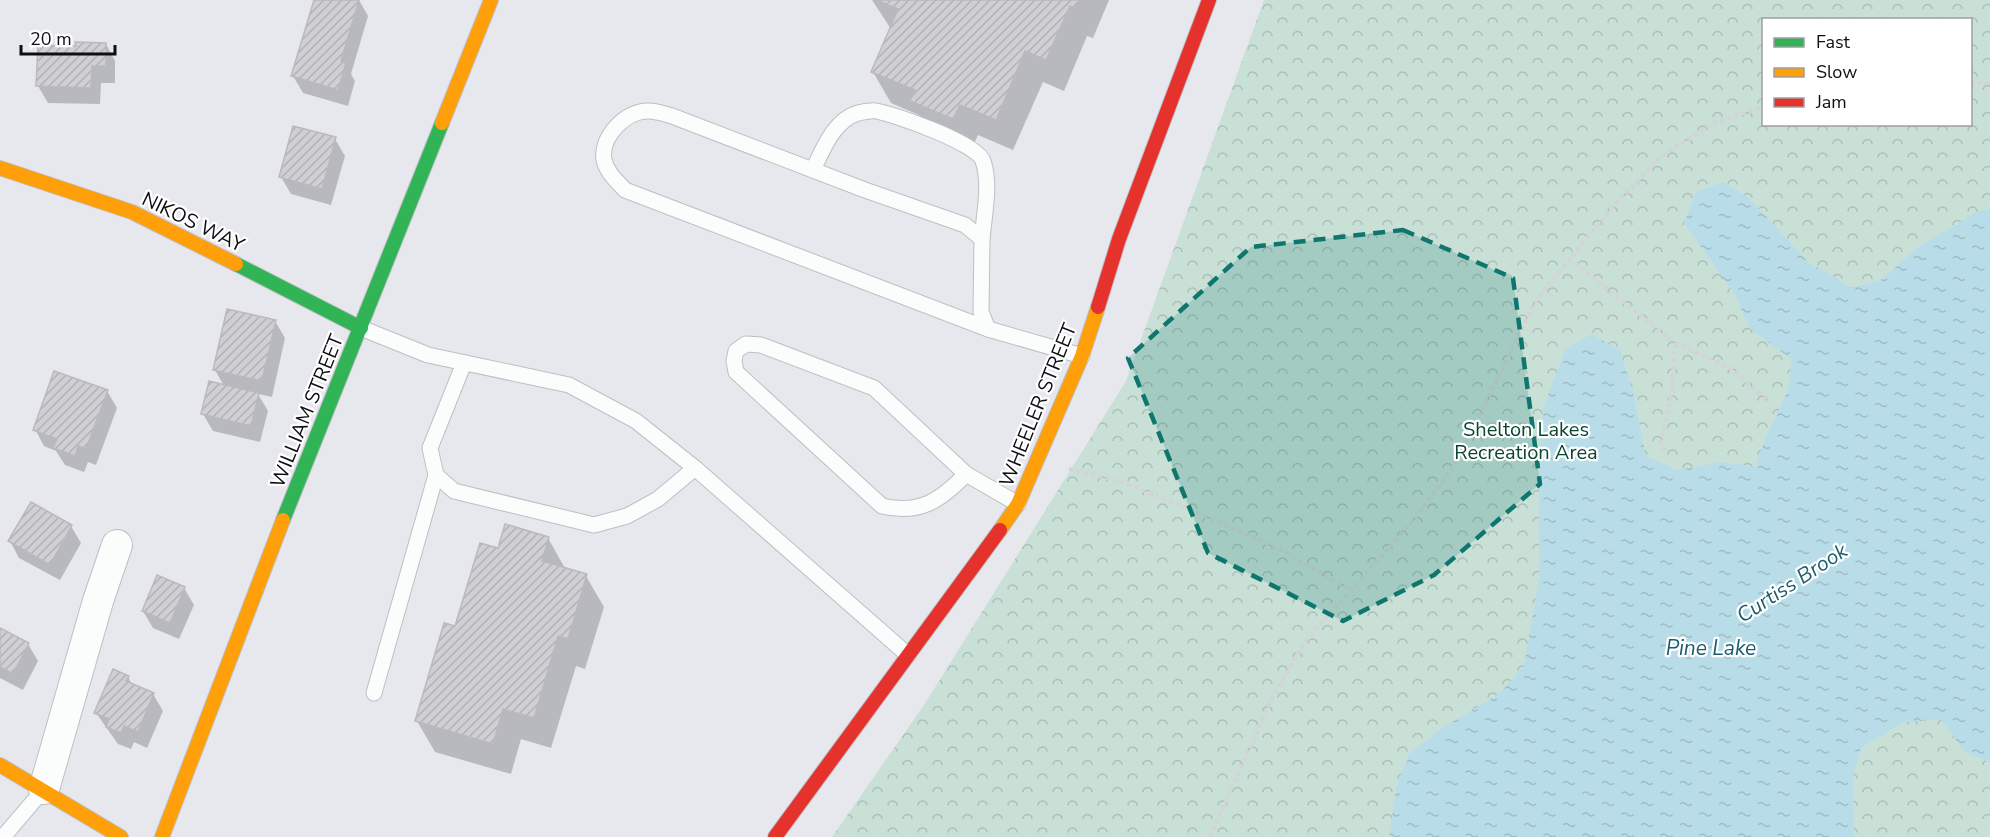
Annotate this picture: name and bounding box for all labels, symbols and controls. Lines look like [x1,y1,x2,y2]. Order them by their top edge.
scale bar [21,18,116,56]
legend [1762,18,1972,126]
text: 20 m [30,27,72,51]
text: Fast [1816,30,1851,54]
text: Slow [1816,60,1857,84]
text: Jam [1815,90,1847,114]
street label: NIKOS WAY [137,186,250,259]
street label: WHEELER STREET [993,319,1083,491]
street label: WILLIAM STREET [264,330,350,492]
park label: Shelton Lakes Recreation Area [1454,416,1598,466]
water label: Curtiss Brook [1731,536,1853,629]
water label: Pine Lake [1666,634,1756,662]

